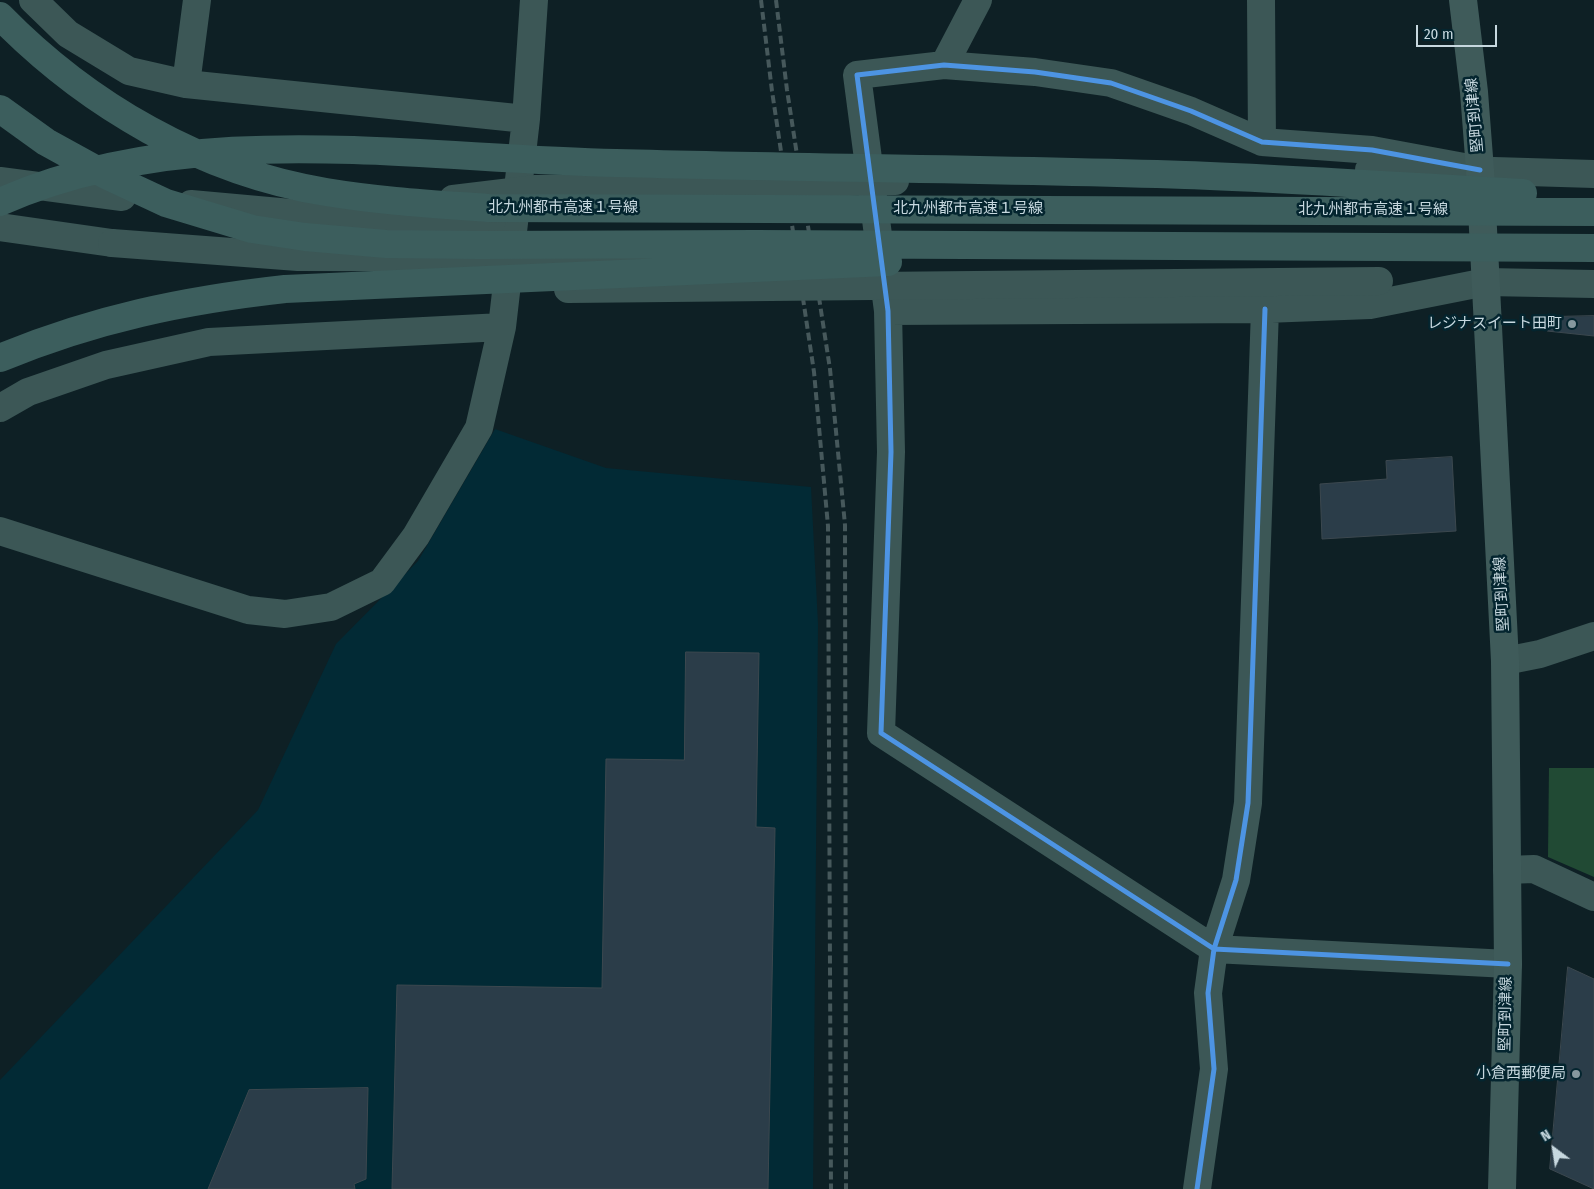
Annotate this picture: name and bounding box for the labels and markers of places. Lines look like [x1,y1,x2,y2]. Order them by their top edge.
place label: レジナスイート田町 [1427,315,1562,333]
marker: レジナスイート田町 [1566,318,1578,330]
place label: 小倉西郵便局 [1476,1065,1566,1083]
marker: 小倉西郵便局 [1570,1068,1582,1080]

